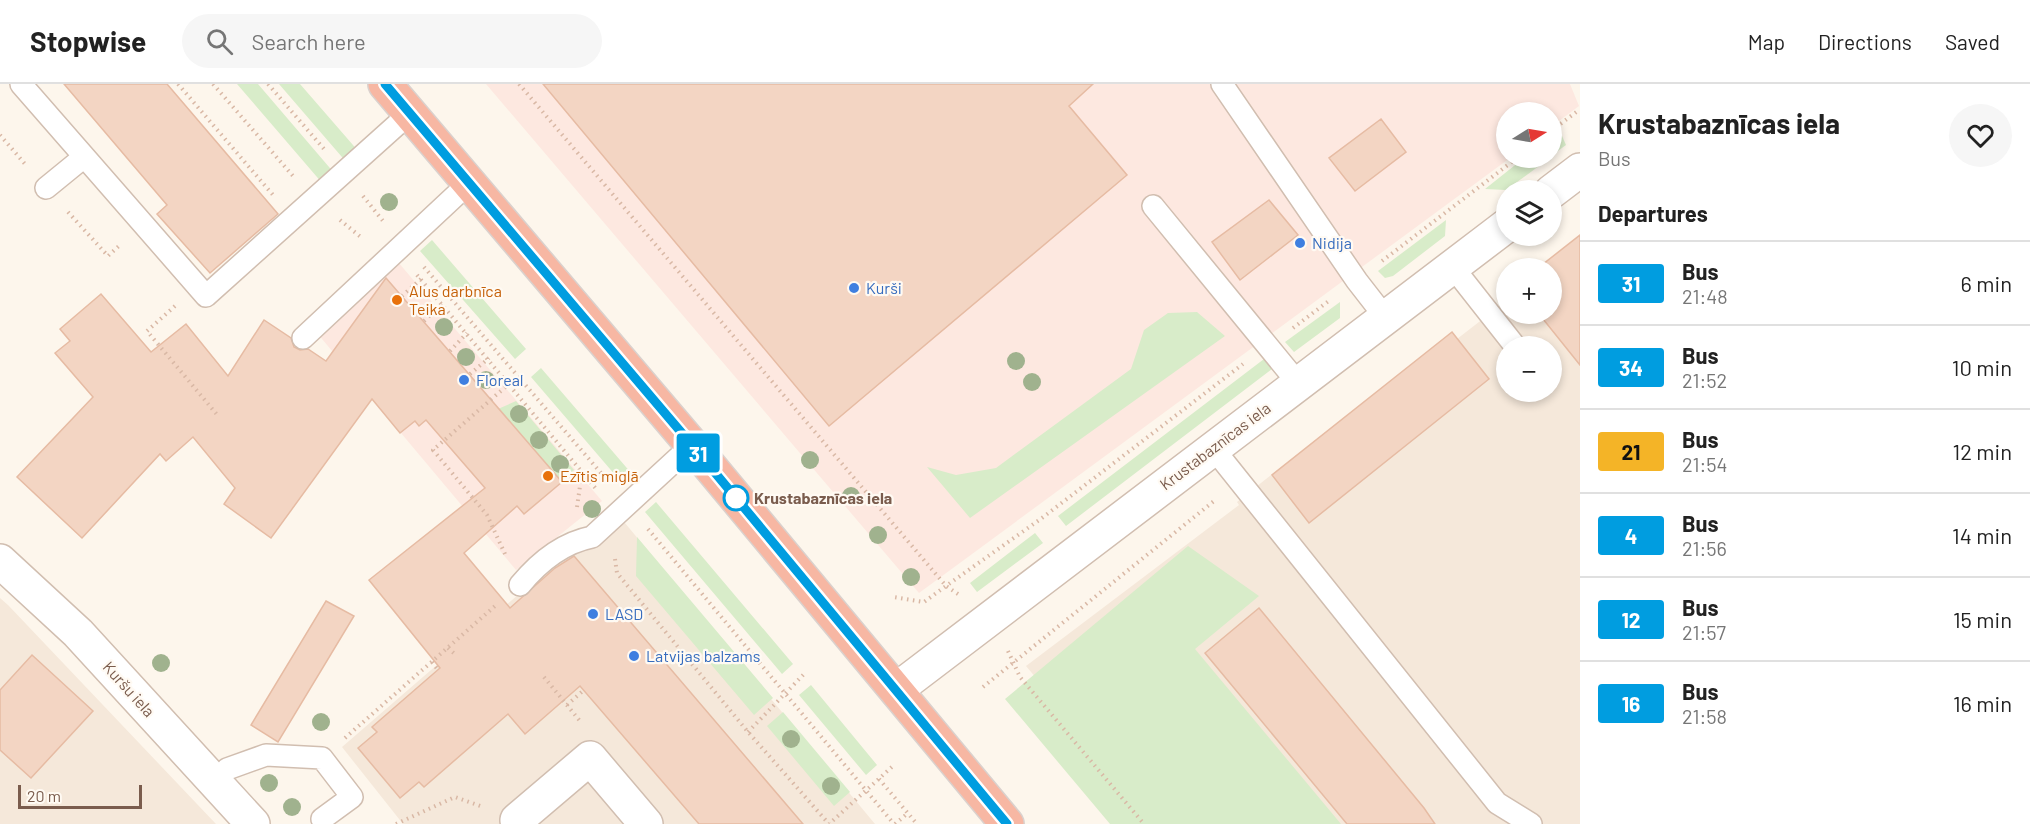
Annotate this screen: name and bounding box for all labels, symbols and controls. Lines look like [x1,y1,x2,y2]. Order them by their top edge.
search box [182,14,602,68]
text: Stopwise [30,24,146,58]
icon: search [203,25,236,58]
text: Search here [251,28,366,54]
text: Map [1748,29,1785,54]
text: Directions [1818,29,1912,54]
text: Saved [1945,29,2000,54]
north arrow [1496,102,1562,168]
map controls [1496,102,1562,402]
button: heart [1949,104,2012,167]
text: Krustabaznīcas iela [1598,106,1840,140]
text: Bus [1598,146,1631,170]
button: layers [1496,180,1562,246]
text: Departures [1598,200,1708,226]
place label: Nidija [1312,233,1352,252]
marker: Nidija [1293,236,1307,250]
button: + [1496,258,1562,324]
text: Bus [1682,258,1719,284]
text: 6 min [1961,270,2012,296]
text: 31 [1622,271,1640,296]
place label: Kurši [866,278,902,297]
place label: Alus darbnīca Teika [409,281,502,318]
marker: Kurši [847,281,861,295]
text: 21:48 [1682,284,1728,308]
marker: Alus darbnīca Teika [390,293,404,307]
button: − [1496,336,1562,402]
text: Bus [1682,342,1719,368]
text: 10 min [1952,354,2012,380]
text: 34 [1619,355,1643,380]
text: 21:52 [1682,368,1727,392]
place label: Floreal [476,370,524,389]
marker: Floreal [457,373,471,387]
street label: Krustabaznīcas iela [1156,398,1274,493]
text: Bus [1682,426,1719,452]
line badge: 31 [671,434,725,472]
text: 12 min [1952,438,2012,464]
text: 21 [1621,439,1641,464]
text: 31 [689,441,707,466]
text: 21:54 [1682,452,1728,476]
place label: Ezītis miglā [560,466,639,485]
marker: Ezītis miglā [541,469,555,483]
marker: Krustabaznīcas iela [723,485,749,511]
place label: Krustabaznīcas iela [754,488,892,507]
text: Bus [1682,510,1719,536]
text: 14 min [1952,522,2012,548]
text: 4 [1625,523,1637,548]
text: 21:56 [1682,536,1727,560]
text: Bus [1682,594,1719,620]
place label: LASD [605,604,643,623]
text: 15 min [1953,606,2012,632]
marker: LASD [586,607,600,621]
text: 12 [1621,607,1641,632]
text: 21:57 [1682,620,1726,644]
place label: Latvijas balzams [646,646,761,665]
marker: Latvijas balzams [627,649,641,663]
street label: Kuršu iela [100,657,159,720]
text: Bus [1682,678,1719,704]
text: 16 min [1953,690,2012,716]
text: 16 [1622,691,1640,716]
text: 21:58 [1682,704,1727,728]
scale bar [18,782,142,810]
text: 20 m [27,786,61,805]

